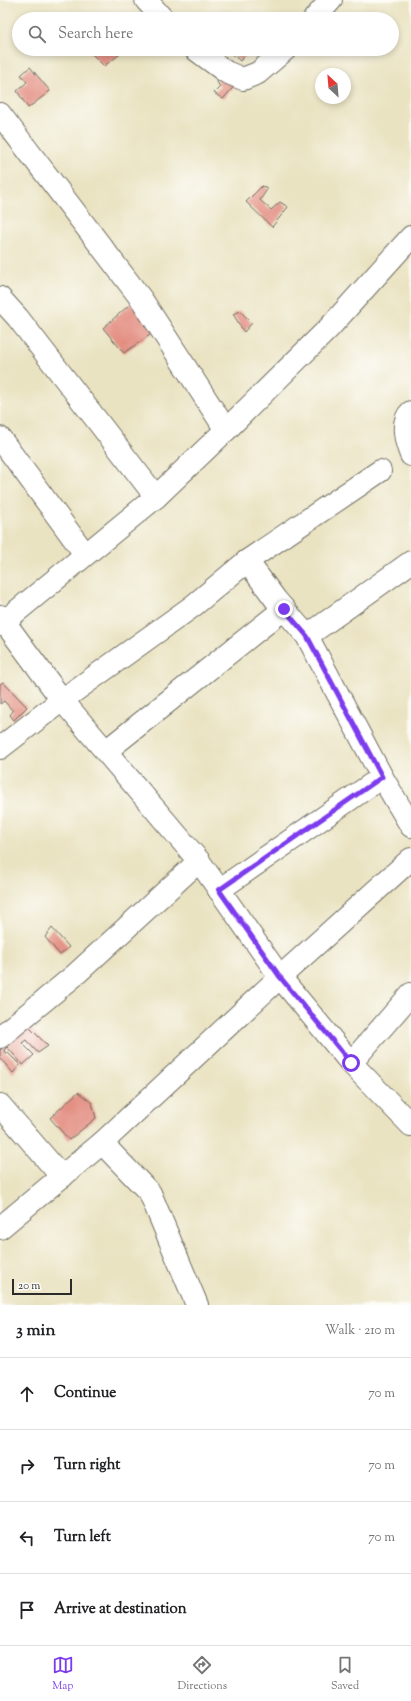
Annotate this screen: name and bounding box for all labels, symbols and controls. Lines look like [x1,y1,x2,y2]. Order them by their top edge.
search box [12,12,399,56]
icon: search [26,23,48,45]
text: Search here [58,24,133,45]
north arrow [315,68,351,104]
route end [275,600,293,618]
route start [342,1054,360,1072]
scale bar [12,1277,72,1296]
text: 20 m [18,1278,40,1294]
text: 3 min [16,1319,55,1343]
text: Walk · 210 m [325,1322,395,1340]
icon: ahead [16,1383,38,1405]
text: Continue [54,1383,116,1404]
text: 70 m [368,1385,395,1403]
icon: right [16,1455,38,1477]
text: Turn right [54,1455,120,1476]
text: 70 m [368,1457,395,1475]
icon: left [16,1527,38,1549]
text: Turn left [54,1527,111,1548]
text: 70 m [368,1529,395,1547]
icon: arrive [16,1599,38,1621]
text: Arrive at destination [54,1599,187,1620]
tab: Map [52,1654,74,1694]
tab: Directions [178,1654,227,1694]
tab: Saved [331,1654,359,1694]

